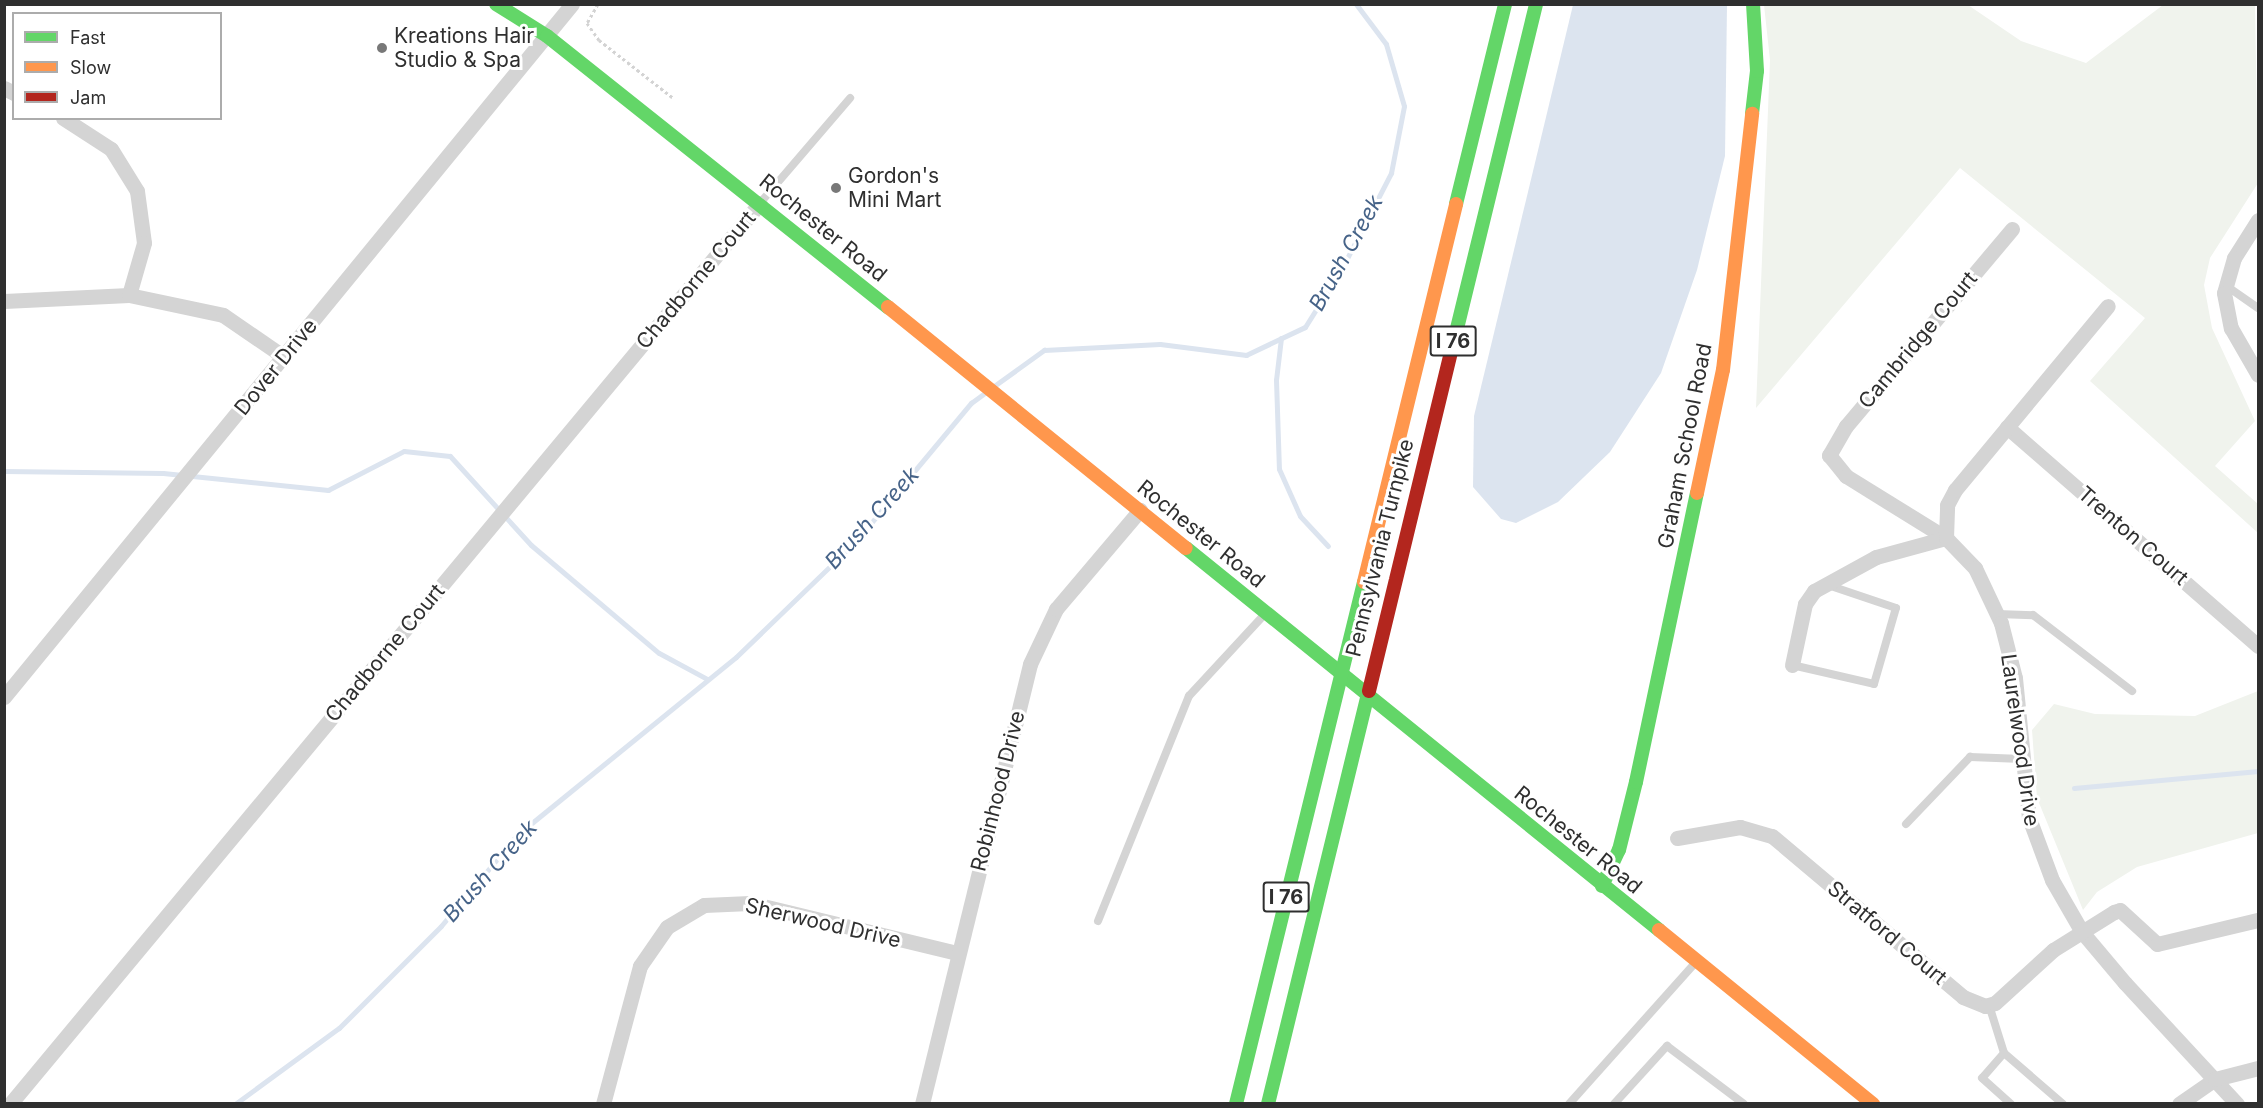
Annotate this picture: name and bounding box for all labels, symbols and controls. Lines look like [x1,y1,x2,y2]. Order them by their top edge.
legend [12,12,222,120]
place label: Kreations Hair Studio & Spa [394,23,534,73]
text: Fast [70,27,106,48]
marker: Kreations Hair Studio & Spa [375,41,389,55]
text: Slow [70,57,111,78]
text: Jam [70,87,106,108]
place label: Gordon's Mini Mart [848,163,941,213]
street label: Rochester Road [754,169,892,287]
marker: Gordon's Mini Mart [829,181,843,195]
water label: Brush Creek [1303,191,1389,315]
street label: Chadborne Court [631,206,761,354]
street label: Cambridge Court [1853,266,1983,414]
street label: Dover Drive [229,314,323,420]
road number: I 76 [1429,324,1477,358]
street label: Graham School Road [1653,341,1717,551]
street label: Pennsylvania Turnpike [1341,437,1419,659]
water label: Brush Creek [819,462,925,574]
street label: Rochester Road [1132,475,1270,593]
street label: Trenton Court [2073,481,2193,591]
street label: Chadborne Court [320,579,450,727]
street label: Laurelwood Drive [1995,652,2045,828]
street label: Robinhood Drive [966,708,1030,874]
street label: Rochester Road [1509,781,1647,899]
water label: Brush Creek [437,815,543,927]
street label: Stratford Court [1822,876,1952,990]
road number: I 76 [1262,880,1310,914]
street label: Sherwood Drive [743,893,903,953]

